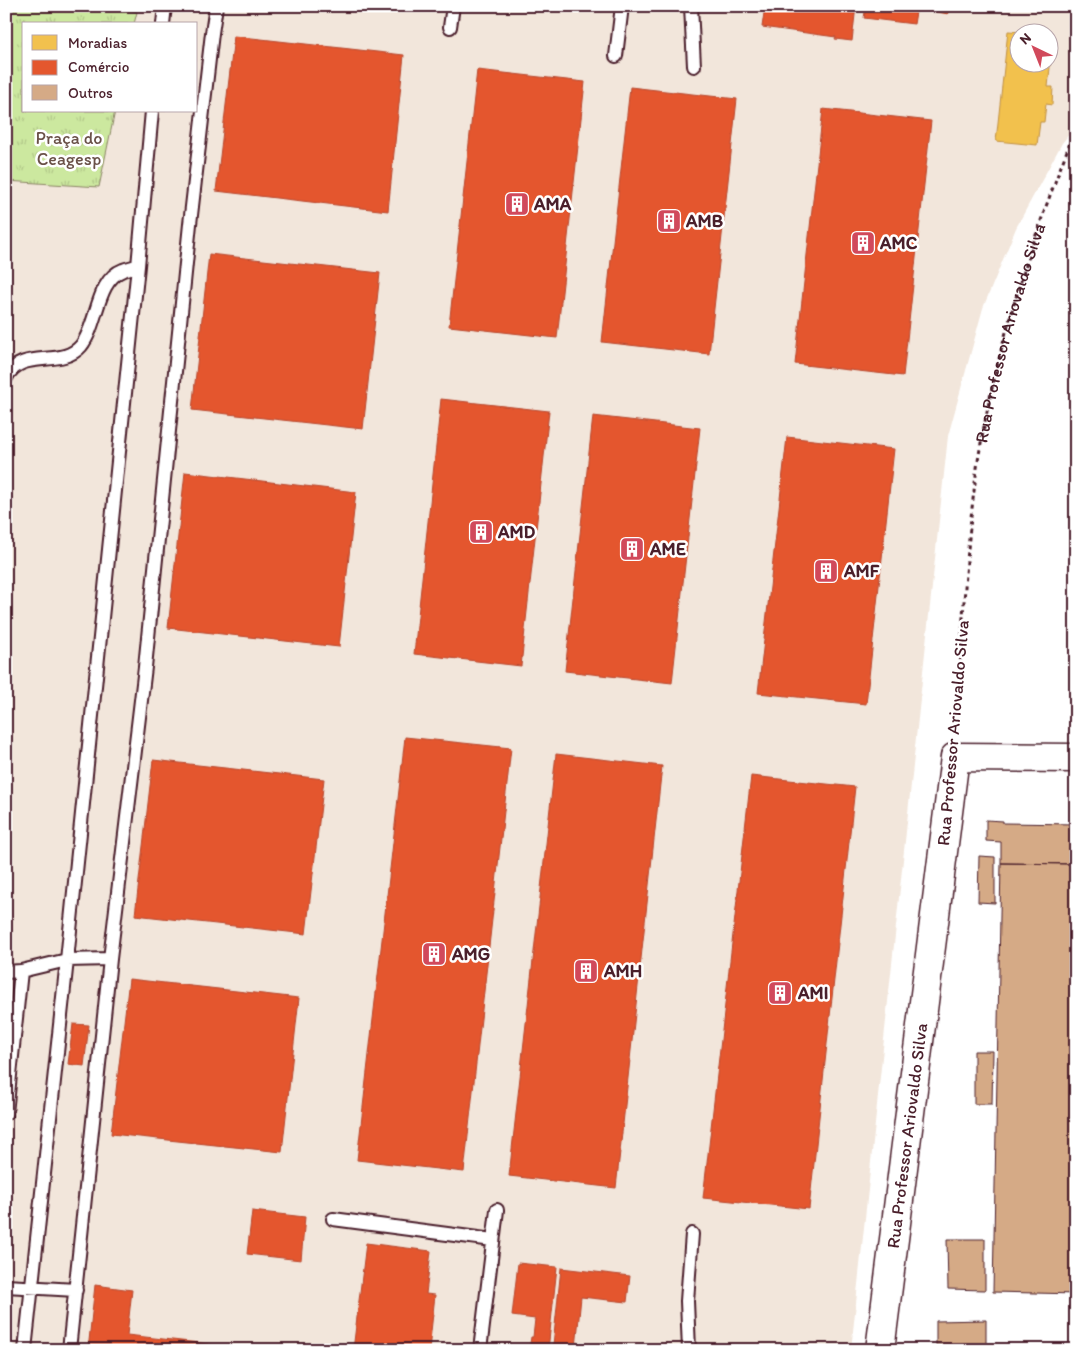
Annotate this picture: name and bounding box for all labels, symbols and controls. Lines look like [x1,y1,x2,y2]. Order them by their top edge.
legend [22,22,198,112]
north arrow [1010,22,1060,72]
text: N [1016,29,1035,48]
text: Moradias [68,34,127,52]
text: Comércio [68,58,129,76]
text: Outros [68,84,113,102]
park label: Praça do Ceagesp [36,127,102,170]
building icon: AMA [504,191,530,217]
place label: AMA [533,193,572,215]
building icon: AMB [656,208,682,234]
place label: AMB [685,210,723,232]
street label: Rua Professor Ariovaldo Silva [970,220,1050,445]
building icon: AMC [850,230,876,256]
place label: AMC [879,232,918,254]
building icon: AMD [468,519,494,545]
place label: AMD [497,521,536,543]
building icon: AME [619,536,645,562]
place label: AME [649,538,686,560]
building icon: AMF [813,558,839,584]
place label: AMF [843,560,880,582]
street label: Rua Professor Ariovaldo Silva [932,619,974,847]
building icon: AMG [421,941,447,967]
place label: AMG [451,943,490,965]
building icon: AMH [573,958,599,984]
place label: AMH [603,960,642,982]
building icon: AMI [767,980,793,1006]
place label: AMI [797,982,828,1004]
street label: Rua Professor Ariovaldo Silva [882,1022,932,1250]

